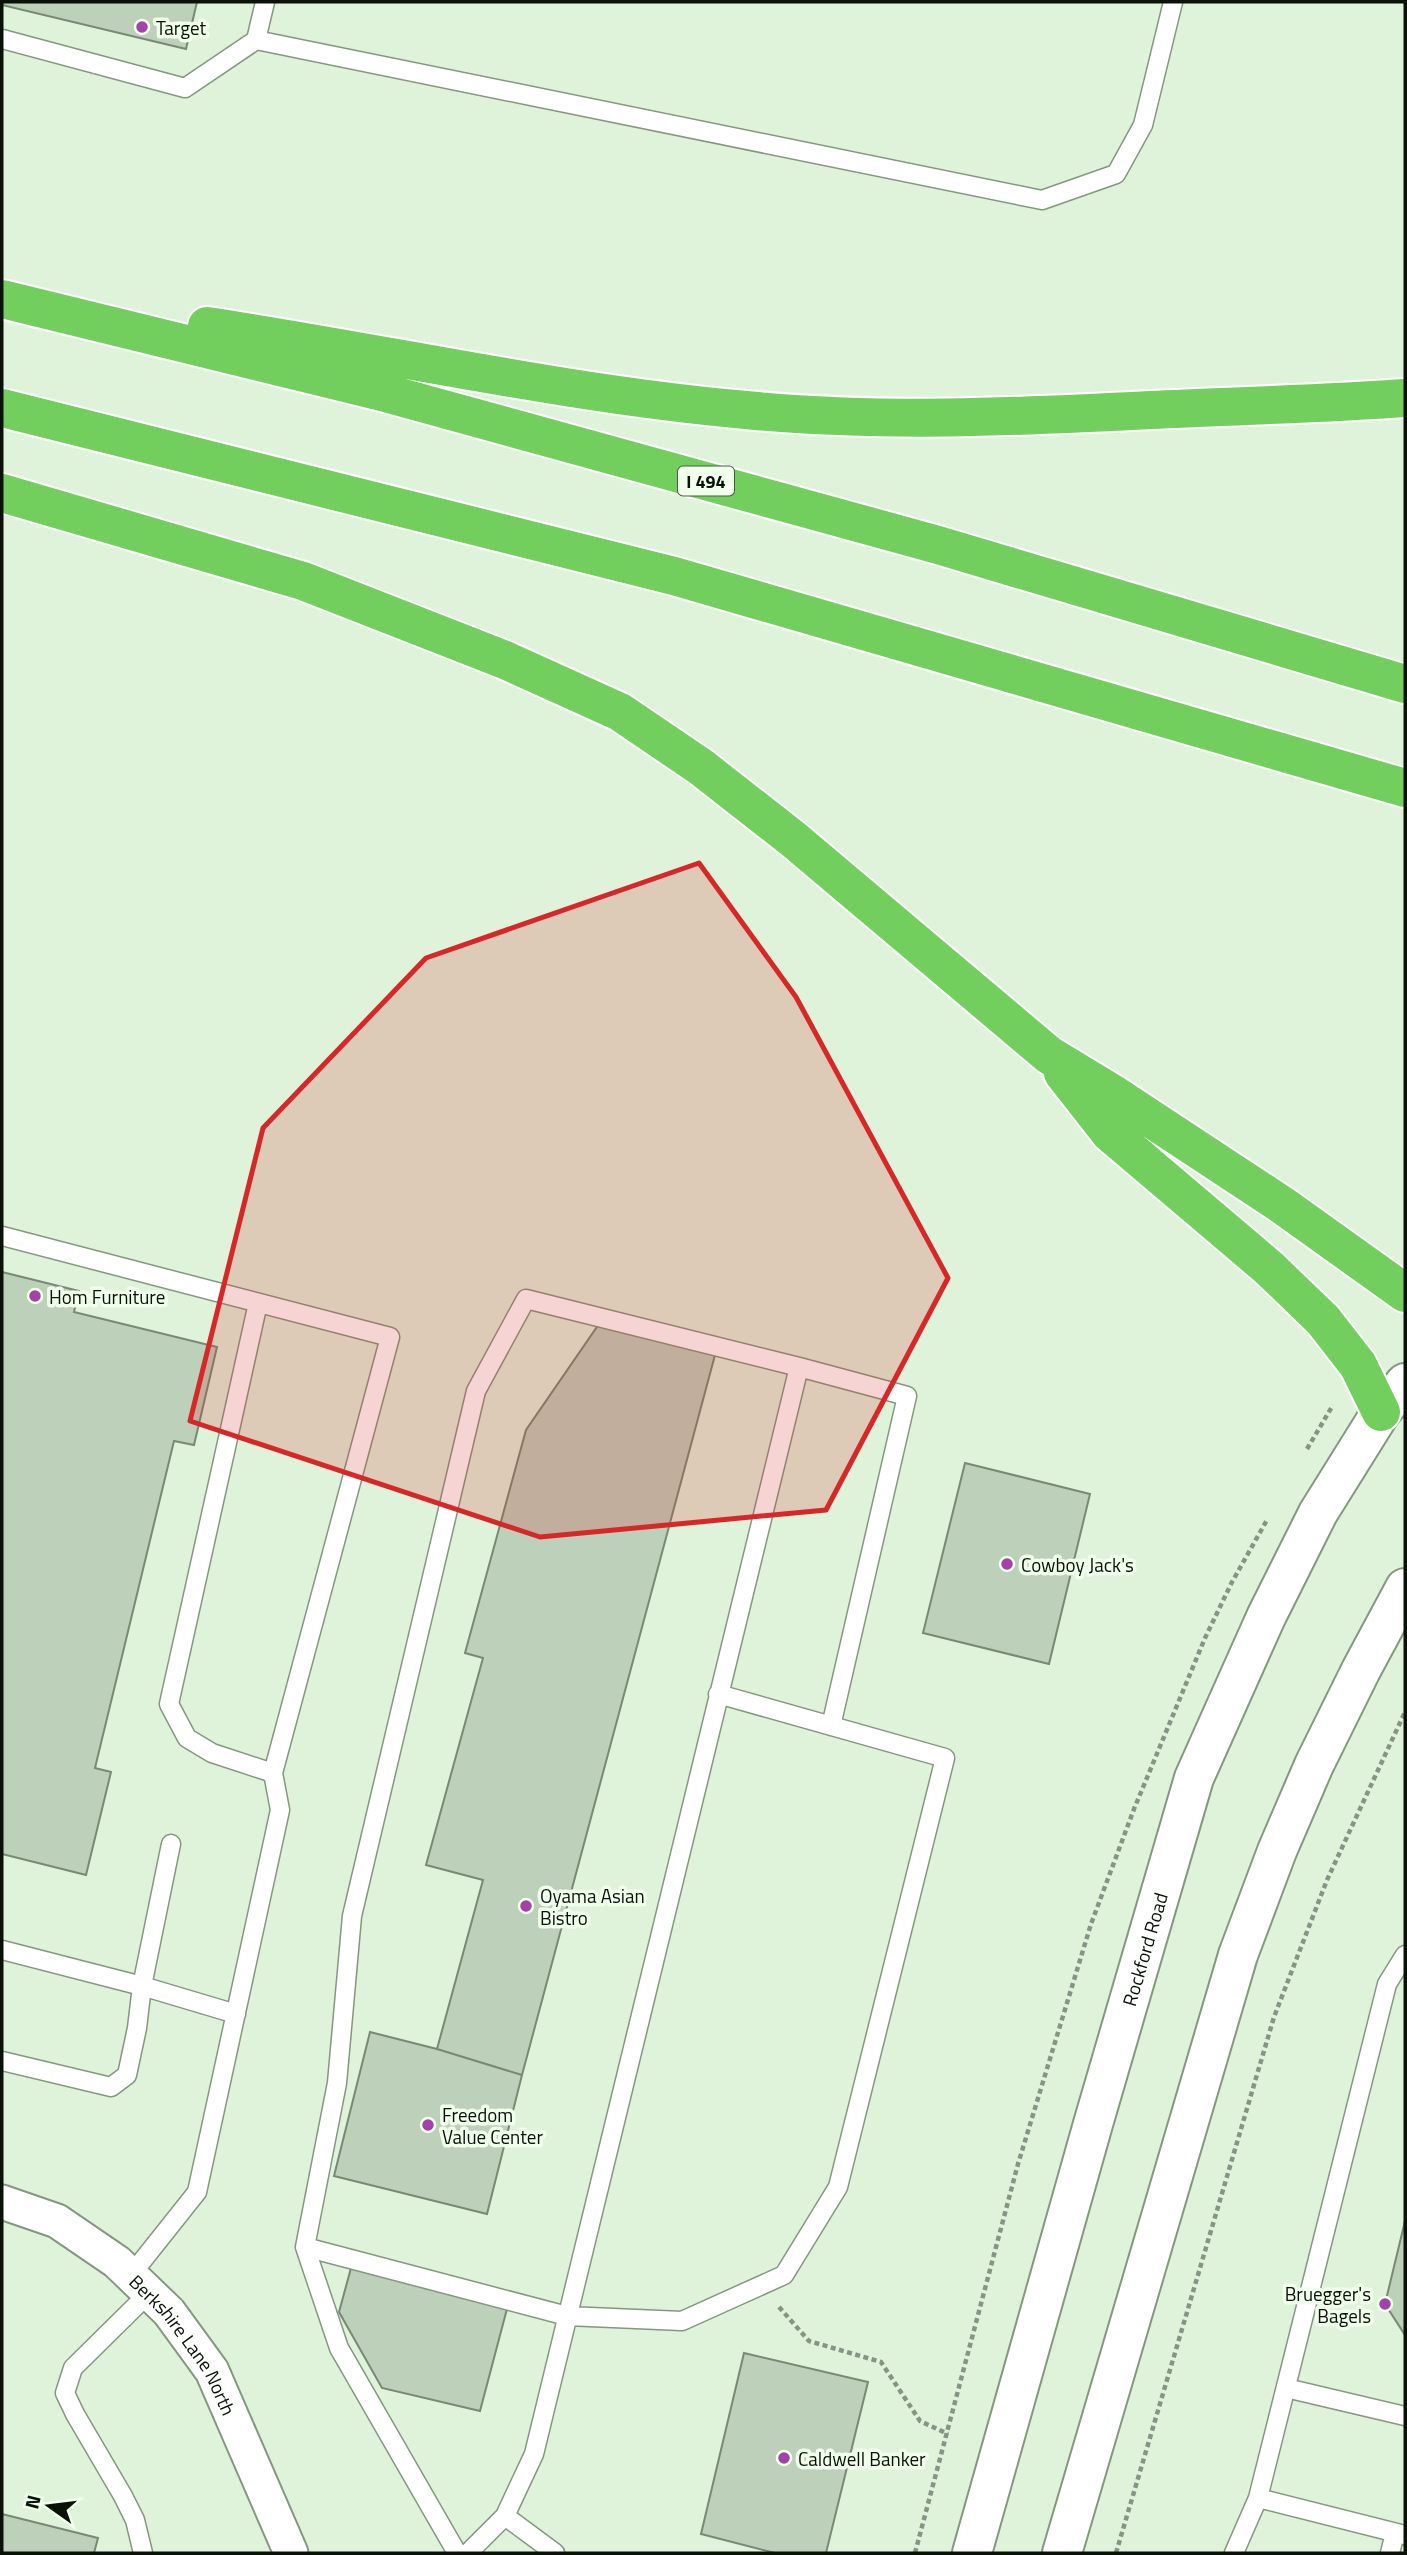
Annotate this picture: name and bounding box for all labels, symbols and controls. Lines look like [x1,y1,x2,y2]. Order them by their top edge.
place label: Target [156,13,207,42]
marker: Target [134,19,150,35]
road number: I 494 [678,466,734,495]
place label: Hom Furniture [49,1282,165,1311]
marker: Hom Furniture [27,1288,43,1304]
place label: Cowboy Jack's [1021,1550,1134,1579]
marker: Cowboy Jack's [999,1556,1015,1572]
place label: Oyama Asian Bistro [540,1881,645,1932]
street label: Rockford Road [1114,1889,1174,2009]
marker: Oyama Asian Bistro [518,1898,534,1914]
place label: Freedom Value Center [442,2100,543,2151]
marker: Freedom Value Center [420,2117,436,2133]
street label: Berkshire Lane North [123,2267,244,2420]
place label: Bruegger's Bagels [1285,2279,1371,2330]
marker: Bruegger's Bagels [1377,2296,1393,2312]
place label: Caldwell Banker [798,2444,926,2473]
marker: Caldwell Banker [776,2450,792,2466]
north arrow [14,2471,84,2541]
text: N [16,2492,48,2512]

